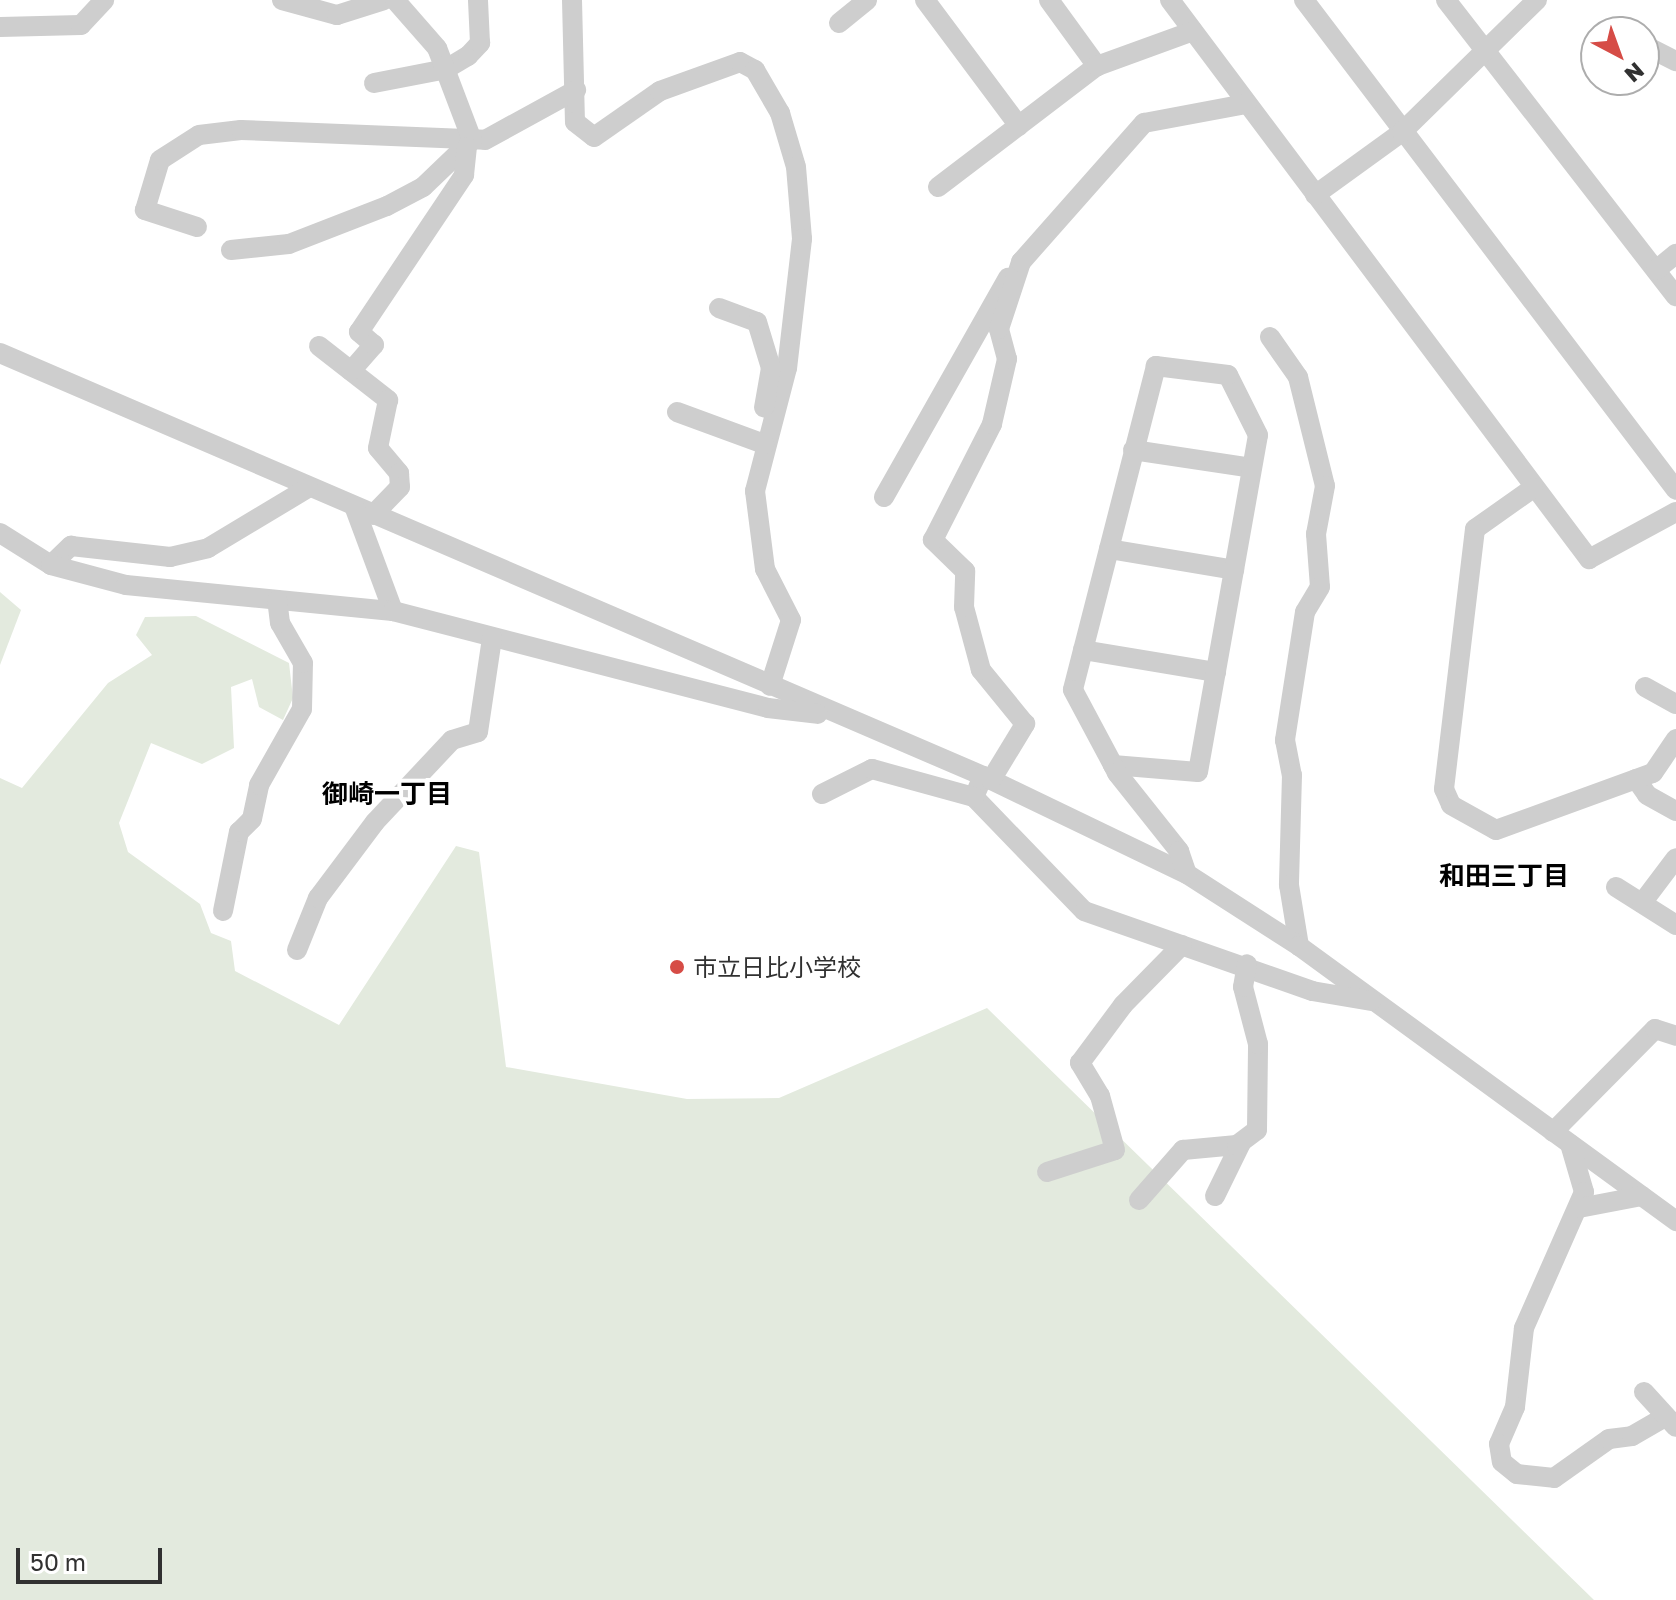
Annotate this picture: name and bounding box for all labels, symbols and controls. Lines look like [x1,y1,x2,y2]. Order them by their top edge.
north arrow [1580,16,1660,96]
text: N [1620,57,1650,89]
district label: 御崎一丁目 [322,778,452,810]
district label: 和田三丁目 [1439,860,1569,892]
place label: 市立日比小学校 [693,953,861,981]
marker: 市立日比小学校 [668,958,686,976]
scale bar [20,1532,166,1582]
text: 50 m [30,1547,86,1576]

